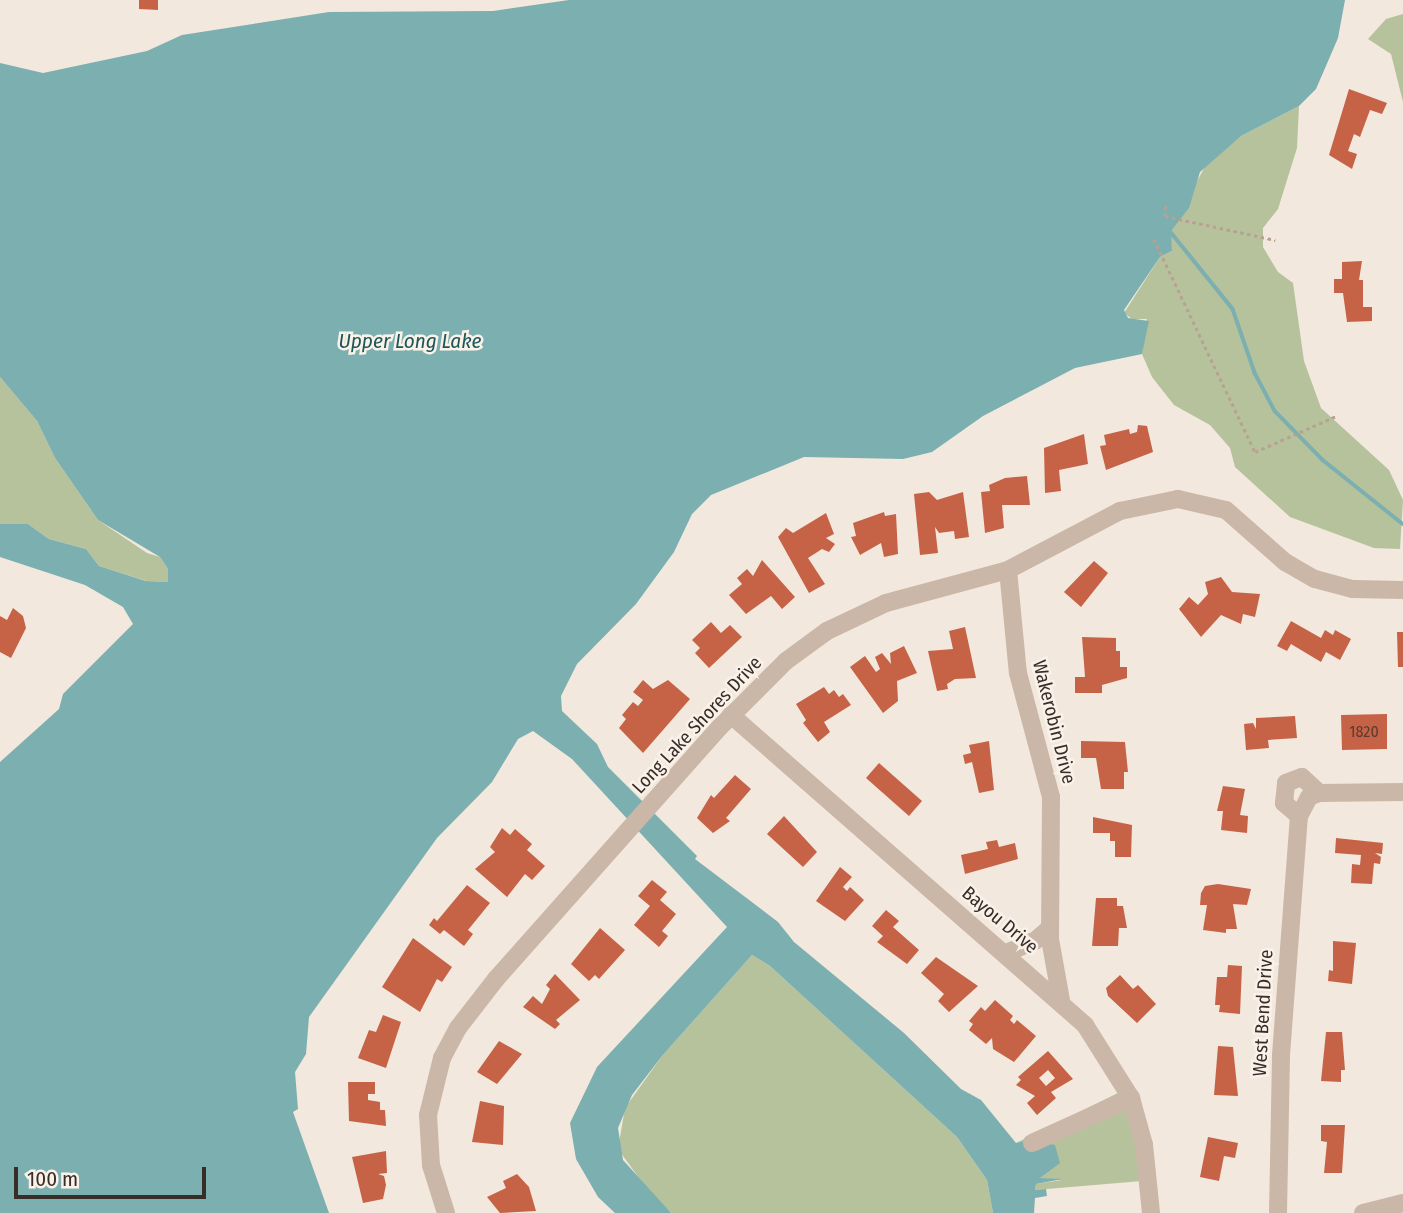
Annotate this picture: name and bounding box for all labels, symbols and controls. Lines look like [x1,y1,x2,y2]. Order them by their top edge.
water label: Upper Long Lake [338,328,482,354]
street label: Long Lake Shores Drive [628,652,766,798]
street label: Wakerobin Drive [1028,658,1080,786]
house number: 1820 [1349,722,1379,742]
street label: Bayou Drive [957,882,1043,958]
street label: West Bend Drive [1248,949,1278,1077]
scale bar [18,1154,210,1198]
text: 100 m [27,1166,78,1192]

